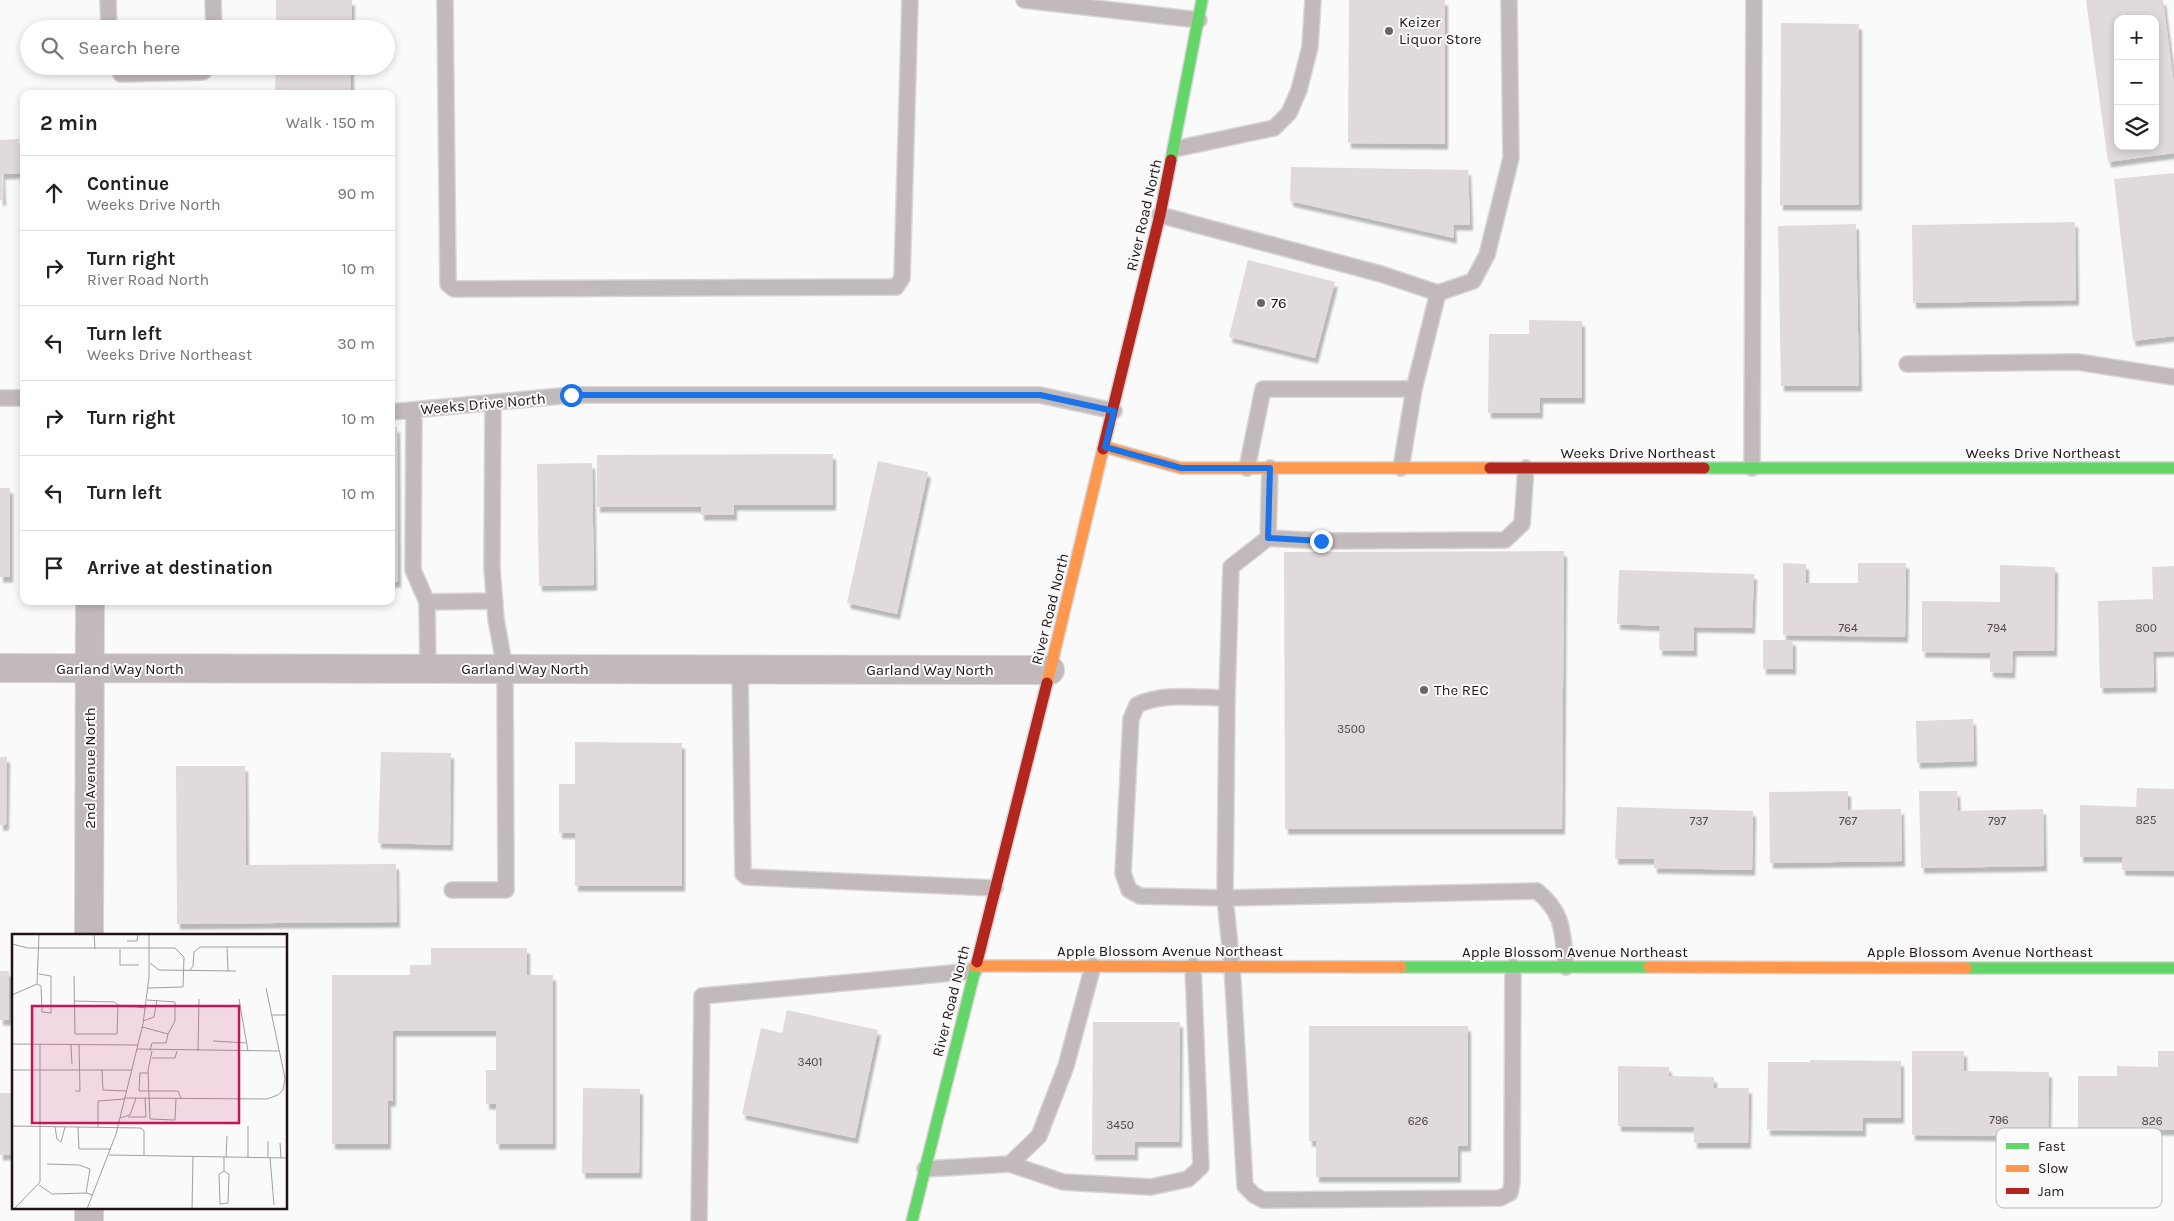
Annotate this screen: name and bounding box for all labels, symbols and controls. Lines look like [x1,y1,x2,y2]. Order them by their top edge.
place label: Keizer Liquor Store [1399,13,1482,48]
map controls [2114,15,2159,150]
button: + [2114,15,2159,60]
search box [20,20,395,75]
marker: Keizer Liquor Store [1383,25,1395,37]
icon: search [38,34,66,62]
text: Search here [78,37,180,59]
button: − [2114,60,2159,105]
button: layers [2114,105,2159,150]
text: 2 min [40,111,98,135]
text: Walk · 150 m [286,113,375,132]
street label: River Road North [1122,157,1166,273]
text: Continue [87,173,169,195]
icon: ahead [40,179,68,207]
text: 90 m [337,184,375,203]
text: Weeks Drive North [87,195,221,214]
text: Turn right [87,248,176,270]
icon: right [40,254,68,282]
text: 10 m [341,259,375,278]
text: River Road North [87,270,209,289]
place label: 76 [1271,294,1287,312]
marker: 76 [1255,297,1267,309]
text: Turn left [87,323,162,345]
icon: left [40,329,68,357]
text: 30 m [337,334,375,353]
text: Weeks Drive Northeast [87,345,252,364]
route start [560,384,583,407]
street label: Weeks Drive North [420,390,546,418]
icon: right [40,404,68,432]
text: Turn right [87,407,176,429]
text: 10 m [341,409,375,428]
street label: Weeks Drive Northeast [1561,444,1716,462]
street label: Weeks Drive Northeast [1966,444,2121,462]
icon: left [40,479,68,507]
text: Turn left [87,482,162,504]
text: 10 m [341,484,375,503]
route end [1310,530,1333,553]
street label: River Road North [1027,551,1073,667]
icon: arrive [40,554,68,582]
text: Arrive at destination [87,557,273,579]
house number: 764 [1838,621,1858,635]
house number: 794 [1987,621,2007,635]
house number: 800 [2135,621,2157,635]
street label: Garland Way North [56,660,184,678]
street label: Garland Way North [461,660,589,678]
street label: Garland Way North [866,661,994,679]
place label: The REC [1434,681,1489,699]
marker: The REC [1418,684,1430,696]
street label: 2nd Avenue North [81,707,99,829]
house number: 3500 [1337,722,1365,736]
house number: 825 [2135,813,2157,827]
house number: 737 [1690,814,1709,828]
house number: 767 [1839,814,1857,828]
house number: 797 [1988,814,2006,828]
inset map [12,934,288,1208]
street label: Apple Blossom Avenue Northeast [1057,942,1283,960]
street label: River Road North [928,943,974,1059]
street label: Apple Blossom Avenue Northeast [1462,943,1688,961]
street label: Apple Blossom Avenue Northeast [1867,943,2093,961]
house number: 3401 [798,1055,822,1069]
house number: 796 [1989,1113,2009,1127]
house number: 626 [1408,1114,1428,1128]
house number: 826 [2141,1114,2163,1128]
house number: 3450 [1106,1118,1134,1132]
legend [1996,1128,2162,1208]
text: Fast [2038,1138,2065,1155]
text: Slow [2038,1160,2068,1177]
text: Jam [2038,1183,2064,1200]

